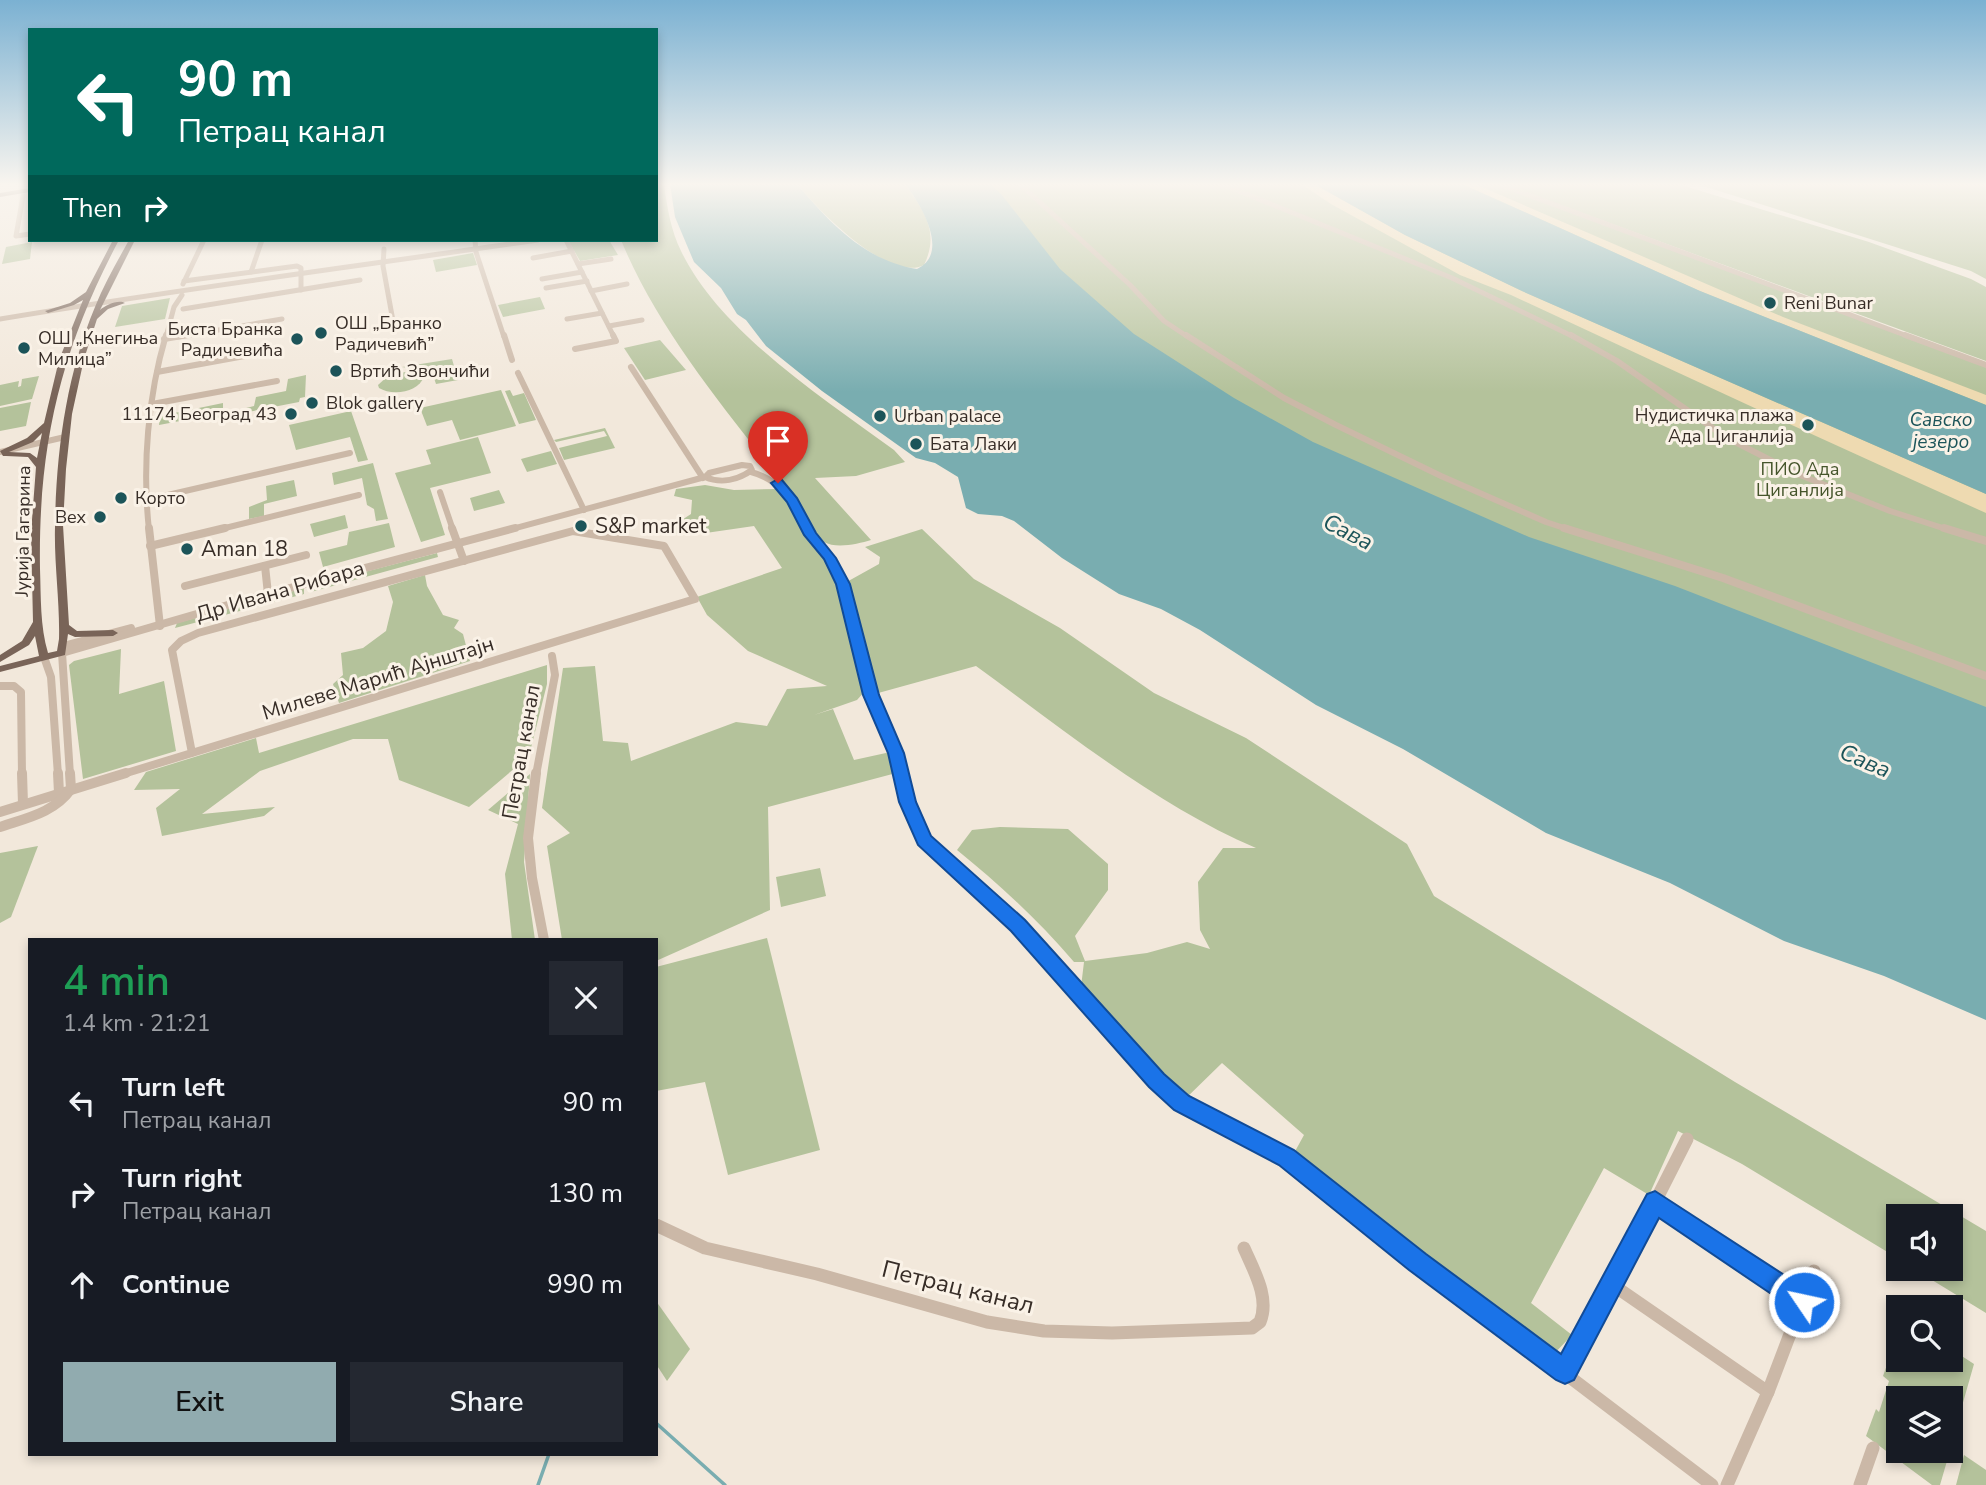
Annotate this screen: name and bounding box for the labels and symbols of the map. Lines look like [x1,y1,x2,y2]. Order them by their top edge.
place label: Reni Bunar [1784,291,1873,315]
marker: Reni Bunar [1762,295,1778,311]
place label: ОШ „Бранко Радичевић” [335,311,442,356]
place label: Биста Бранка Радичевића [168,317,283,362]
marker: ОШ „Бранко Радичевић” [313,325,329,341]
place label: ОШ „Кнегиња Милица” [38,326,158,371]
marker: Биста Бранка Радичевића [289,331,305,347]
marker: ОШ „Кнегиња Милица” [16,340,32,356]
place label: Вртић Звончићи [350,359,490,383]
marker: Вртић Звончићи [328,363,344,379]
place label: Blok gallery [326,391,424,415]
marker: Blok gallery [304,395,320,411]
place label: 11174 Београд 43 [121,402,277,426]
place label: Нудистичка плажа Ада Циганлија [1635,403,1794,448]
place label: Urban palace [894,404,1001,428]
marker: 11174 Београд 43 [283,406,299,422]
water label: Савско језеро [1910,407,1972,455]
marker: Urban palace [872,408,888,424]
pin [748,411,808,483]
marker: Нудистичка плажа Ада Циганлија [1800,417,1816,433]
place label: Бата Лаки [930,432,1017,456]
marker: Бата Лаки [908,436,924,452]
park label: ПИО Ада Циганлија [1756,457,1844,502]
street label: Јурија Гагарина [10,465,36,598]
place label: Корто [135,486,185,510]
marker: Корто [113,490,129,506]
place label: Bex [55,505,87,529]
water label: Сава [1318,506,1378,558]
marker: Bex [92,509,108,525]
place label: S&P market [595,512,707,540]
marker: S&P market [573,518,589,534]
place label: Aman 18 [201,535,288,563]
marker: Aman 18 [179,541,195,557]
street label: Др Ивана Рибара [193,554,367,628]
street label: Милеве Марић Ајнштајн [259,629,497,727]
street label: Петрац канал [495,682,547,822]
water label: Сава [1835,736,1895,786]
street label: Петрац канал [879,1253,1037,1321]
position arrow [1767,1265,1841,1339]

